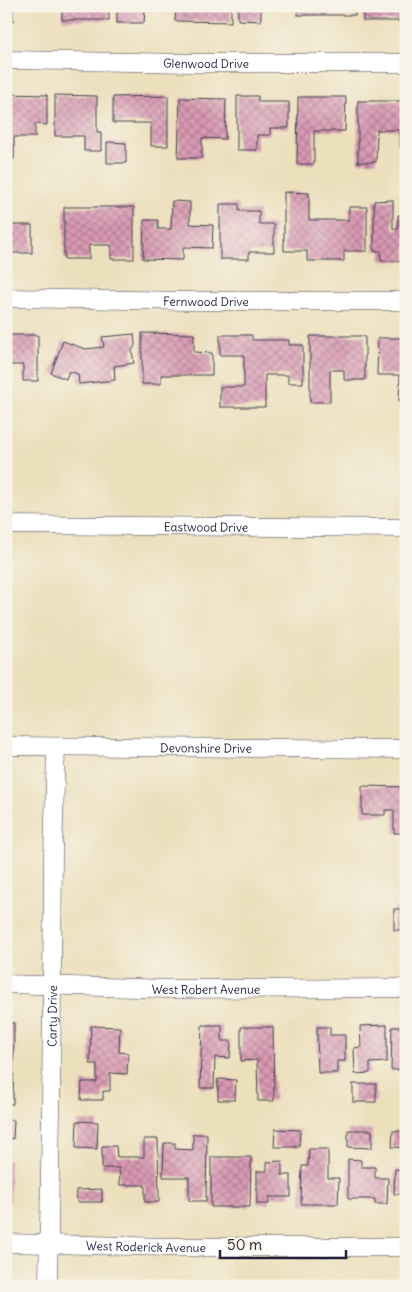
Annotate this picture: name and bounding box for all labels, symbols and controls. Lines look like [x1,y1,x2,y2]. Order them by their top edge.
street label: Glenwood Drive [163,55,249,71]
street label: Fernwood Drive [163,293,249,309]
street label: Eastwood Drive [164,519,248,534]
street label: Devonshire Drive [160,740,252,755]
street label: West Robert Avenue [151,981,260,997]
street label: Carty Drive [44,985,59,1047]
scale bar [220,1227,346,1259]
text: 50 m [227,1235,262,1254]
street label: West Roderick Avenue [86,1237,206,1255]

